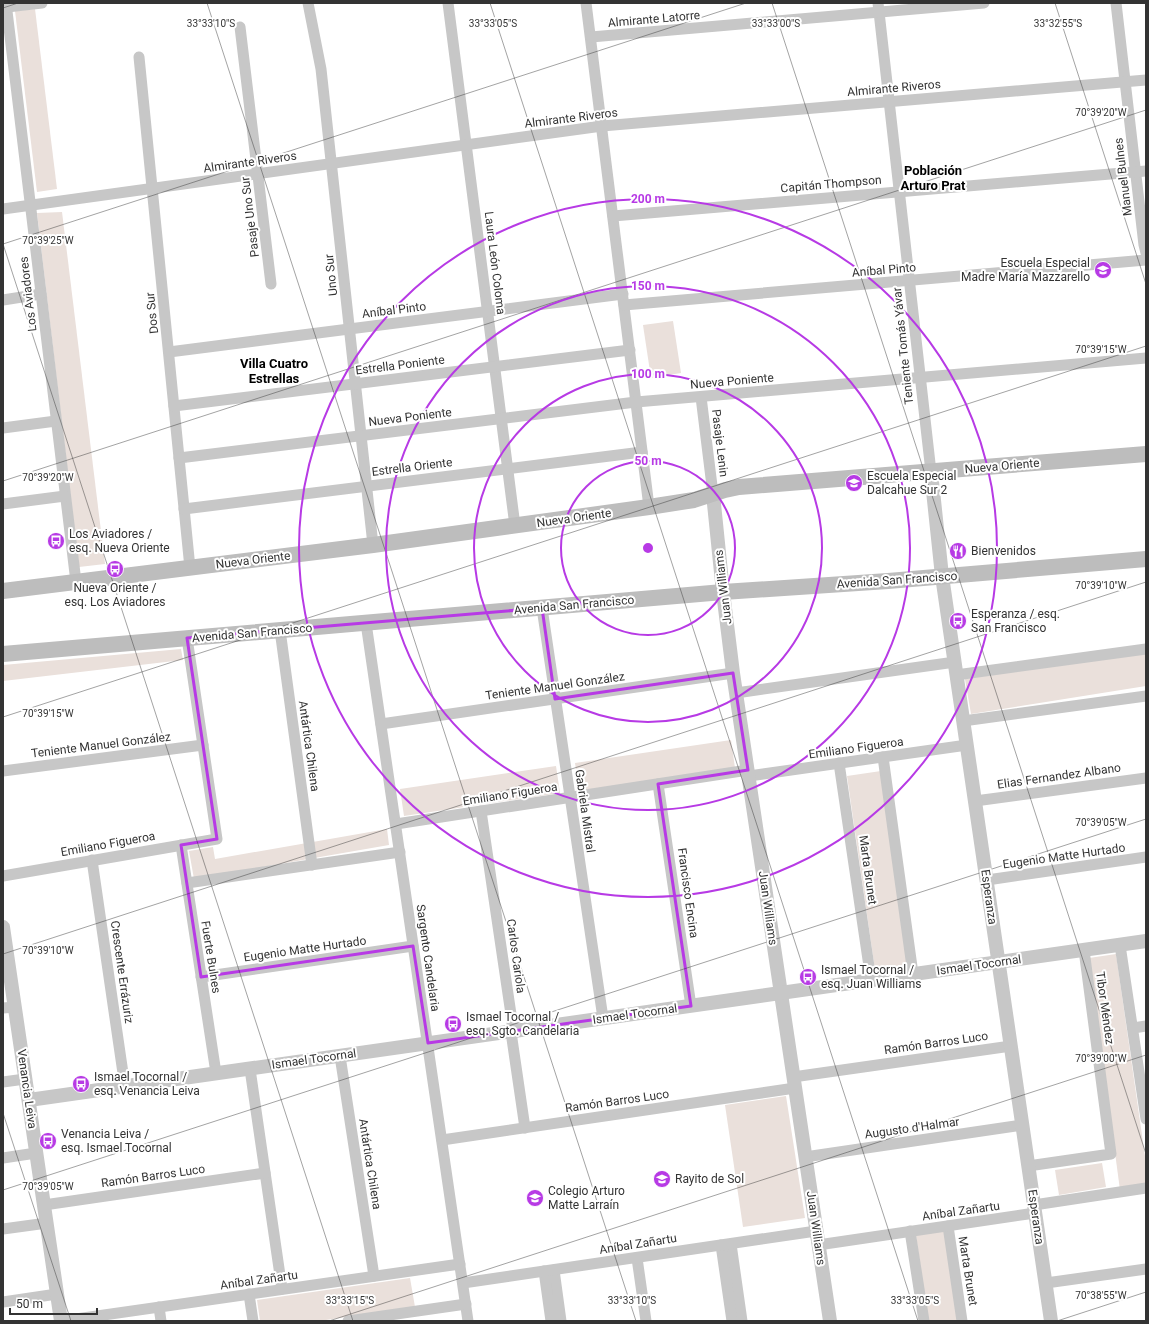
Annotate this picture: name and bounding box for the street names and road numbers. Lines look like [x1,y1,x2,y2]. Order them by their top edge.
street label: Almirante Latorre [607,8,701,30]
street label: Almirante Riveros [847,77,941,99]
street label: Almirante Riveros [524,105,618,131]
street label: Manuel Bulnes [1111,137,1135,217]
street label: Almirante Riveros [203,149,297,175]
street label: Capitán Thompson [780,173,882,195]
street label: Pasaje Uno Sur [238,176,262,258]
street label: Laura León Coloma [482,211,508,315]
street label: Uno Sur [322,253,340,297]
street label: Los Aviadores [16,256,40,332]
street label: Aníbal Pinto [851,260,917,280]
street label: Teniente Tomás Yávar [890,287,916,405]
street label: Dos Sur [143,292,161,334]
street label: Aníbal Pinto [361,299,427,321]
street label: Estrella Poniente [355,353,445,377]
street label: Nueva Poniente [690,370,774,392]
street label: Nueva Poniente [368,405,452,429]
street label: Pasaje Lenin [709,408,731,478]
street label: Estrella Oriente [371,455,453,479]
street label: Nueva Oriente [964,456,1040,476]
street label: Nueva Oriente [536,506,612,530]
street label: Nueva Oriente [215,548,291,572]
street label: Juan Williams [711,549,735,625]
street label: Avenida San Francisco [836,569,958,591]
street label: Avenida San Francisco [513,593,635,617]
street label: Avenida San Francisco [191,621,313,645]
street label: Teniente Manuel González [484,669,626,703]
street label: Antártica Chilena [296,700,322,792]
street label: Teniente Manuel González [30,729,172,761]
street label: Emiliano Figueroa [808,734,904,762]
street label: Elias Fernandez Albano [996,760,1122,792]
street label: Gabriela Mistral [572,768,598,854]
street label: Emiliano Figueroa [462,780,558,808]
street label: Emiliano Figueroa [60,829,156,859]
street label: Marta Brunet [856,834,880,906]
street label: Eugenio Matte Hurtado [1002,840,1126,872]
street label: Francisco Encina [675,847,701,939]
street label: Esperanza [978,868,1000,926]
street label: Juan Williams [756,870,780,946]
street label: Sargento Candelaria [414,904,442,1012]
street label: Carlos Cariola [504,918,528,994]
street label: Crescente Errázuriz [108,920,136,1024]
street label: Fuerte Bulnes [198,920,224,994]
street label: Eugenio Matte Hurtado [243,933,367,965]
street label: Ismael Tocornal [936,952,1022,978]
street label: Tibor Méndez [1093,971,1117,1045]
street label: Ismael Tocornal [592,1001,678,1027]
street label: Ramón Barros Luco [883,1029,989,1057]
street label: Ismael Tocornal [271,1046,357,1072]
street label: Venancia Leiva [14,1048,40,1130]
street label: Ramón Barros Luco [564,1087,670,1115]
street label: Augusto d'Halmar [864,1114,960,1142]
street label: Antártica Chilena [356,1118,384,1210]
street label: Ramón Barros Luco [100,1162,206,1190]
street label: Esperanza [1025,1188,1047,1246]
street label: Juan Williams [804,1190,828,1266]
street label: Aníbal Zañartu [921,1199,1001,1223]
street label: Aníbal Zañartu [598,1231,678,1257]
street label: Marta Brunet [956,1235,980,1307]
street label: Aníbal Zañartu [219,1268,299,1292]

